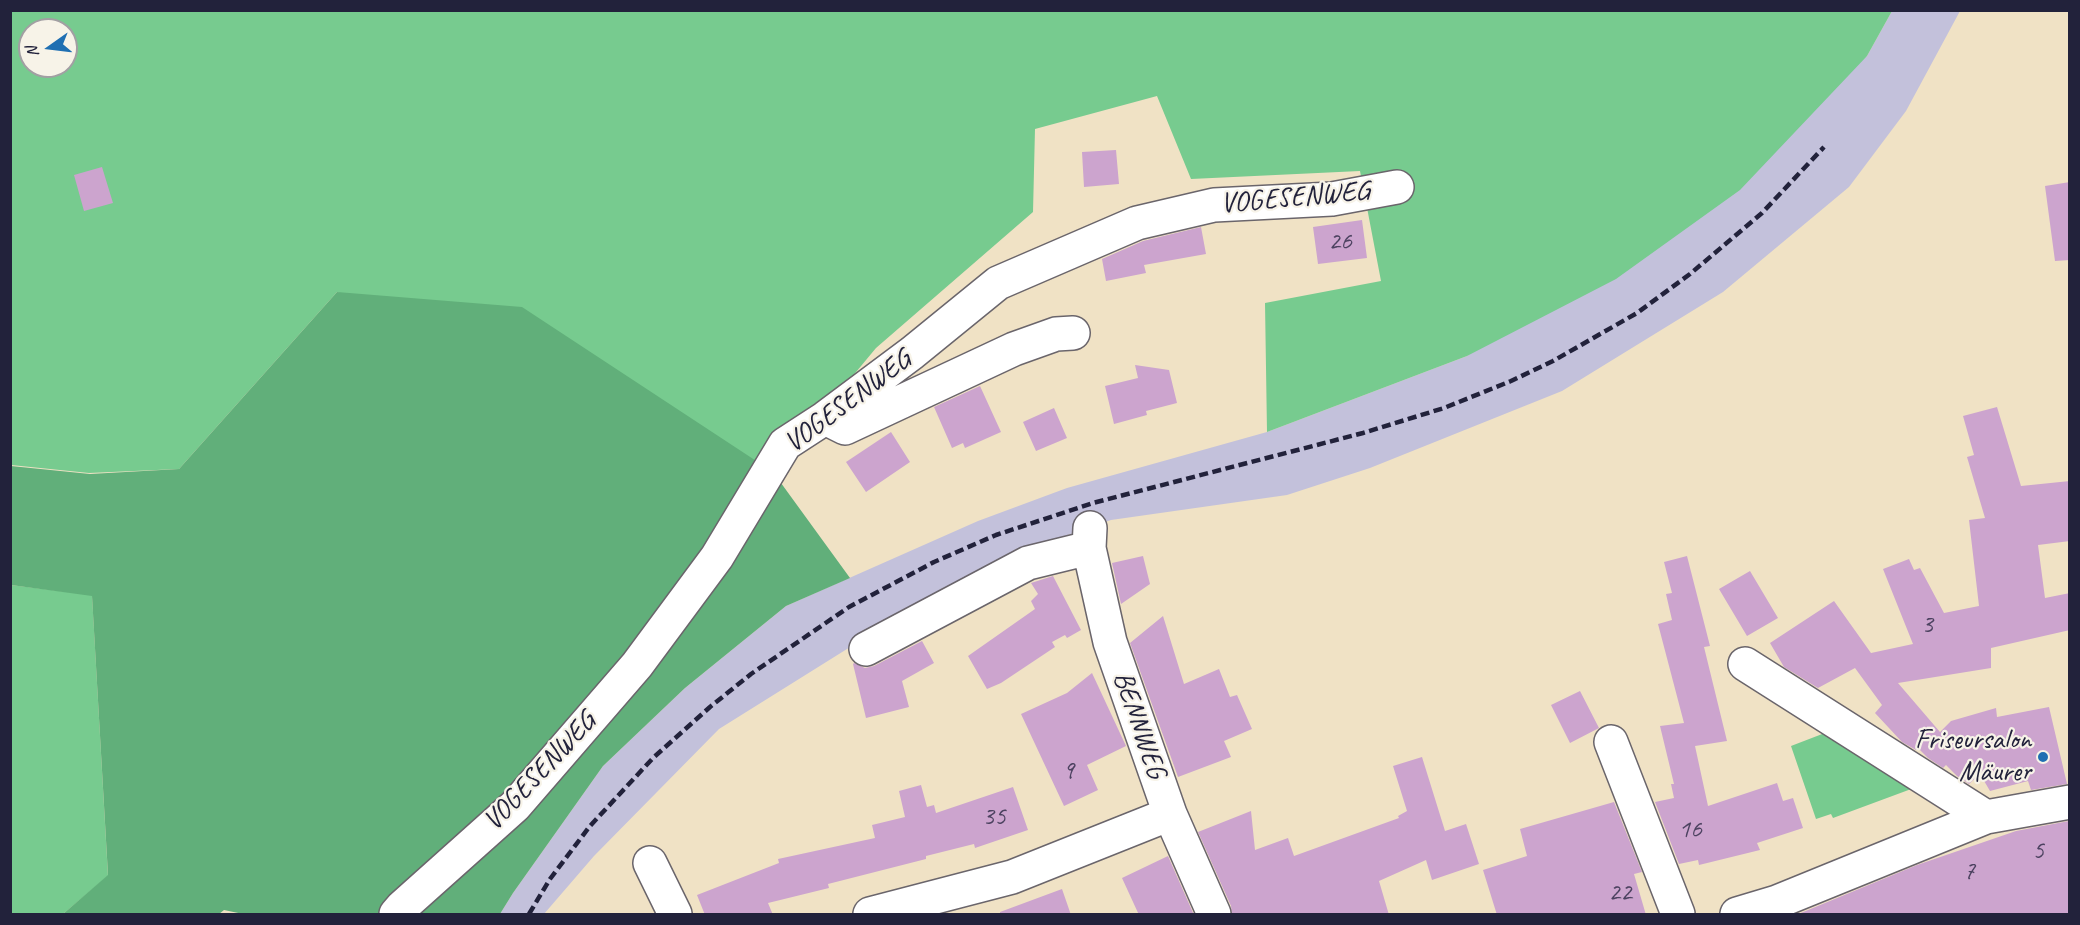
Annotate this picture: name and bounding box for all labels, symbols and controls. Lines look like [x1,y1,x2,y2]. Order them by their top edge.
north arrow [18,18,78,78]
text: N [22,45,43,59]
street label: VOGESENWEG [1219,175,1371,221]
house number: 26 [1328,226,1352,258]
street label: VOGESENWEG [778,344,918,460]
house number: 3 [1921,609,1933,641]
street label: BENNWEG [1105,667,1173,783]
street label: VOGESENWEG [477,706,603,838]
place label: Friseursalon Mäurer [1915,724,2031,790]
marker: Friseursalon Mäurer [2036,750,2050,764]
house number: 9 [1062,755,1074,787]
house number: 35 [982,801,1006,833]
house number: 16 [1678,814,1702,846]
house number: 5 [2032,835,2044,867]
house number: 7 [1963,856,1975,888]
house number: 22 [1608,877,1632,909]

